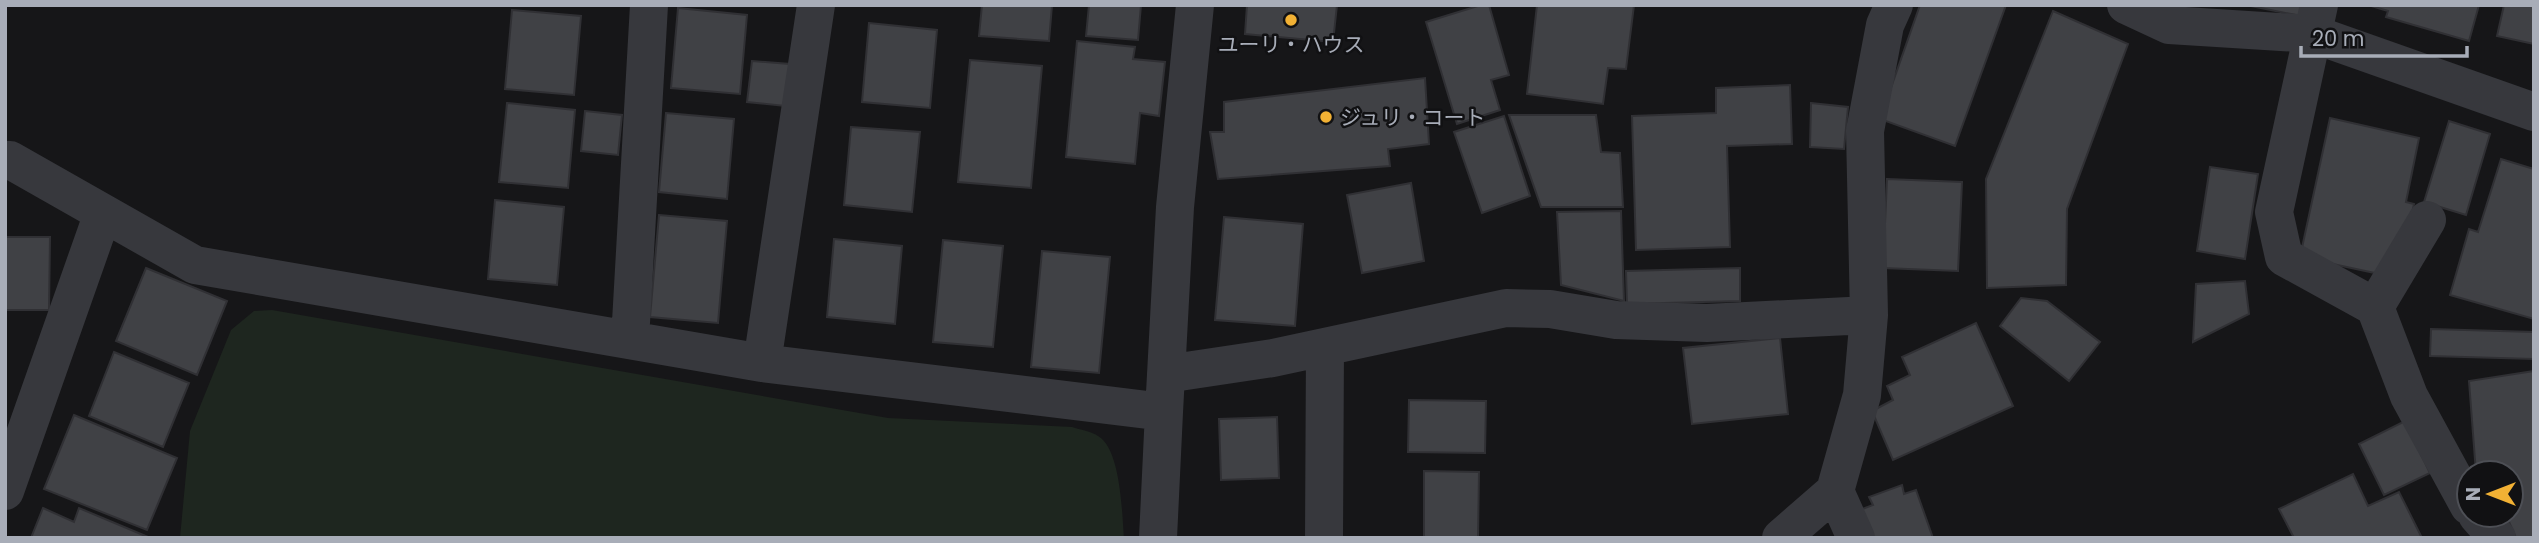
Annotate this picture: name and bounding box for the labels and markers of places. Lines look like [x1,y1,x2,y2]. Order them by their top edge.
marker: ユーリ・ハウス [1283,12,1299,28]
place label: ユーリ・ハウス [1218,30,1365,59]
place label: ジュリ・コート [1340,103,1486,132]
marker: ジュリ・コート [1318,109,1334,125]

